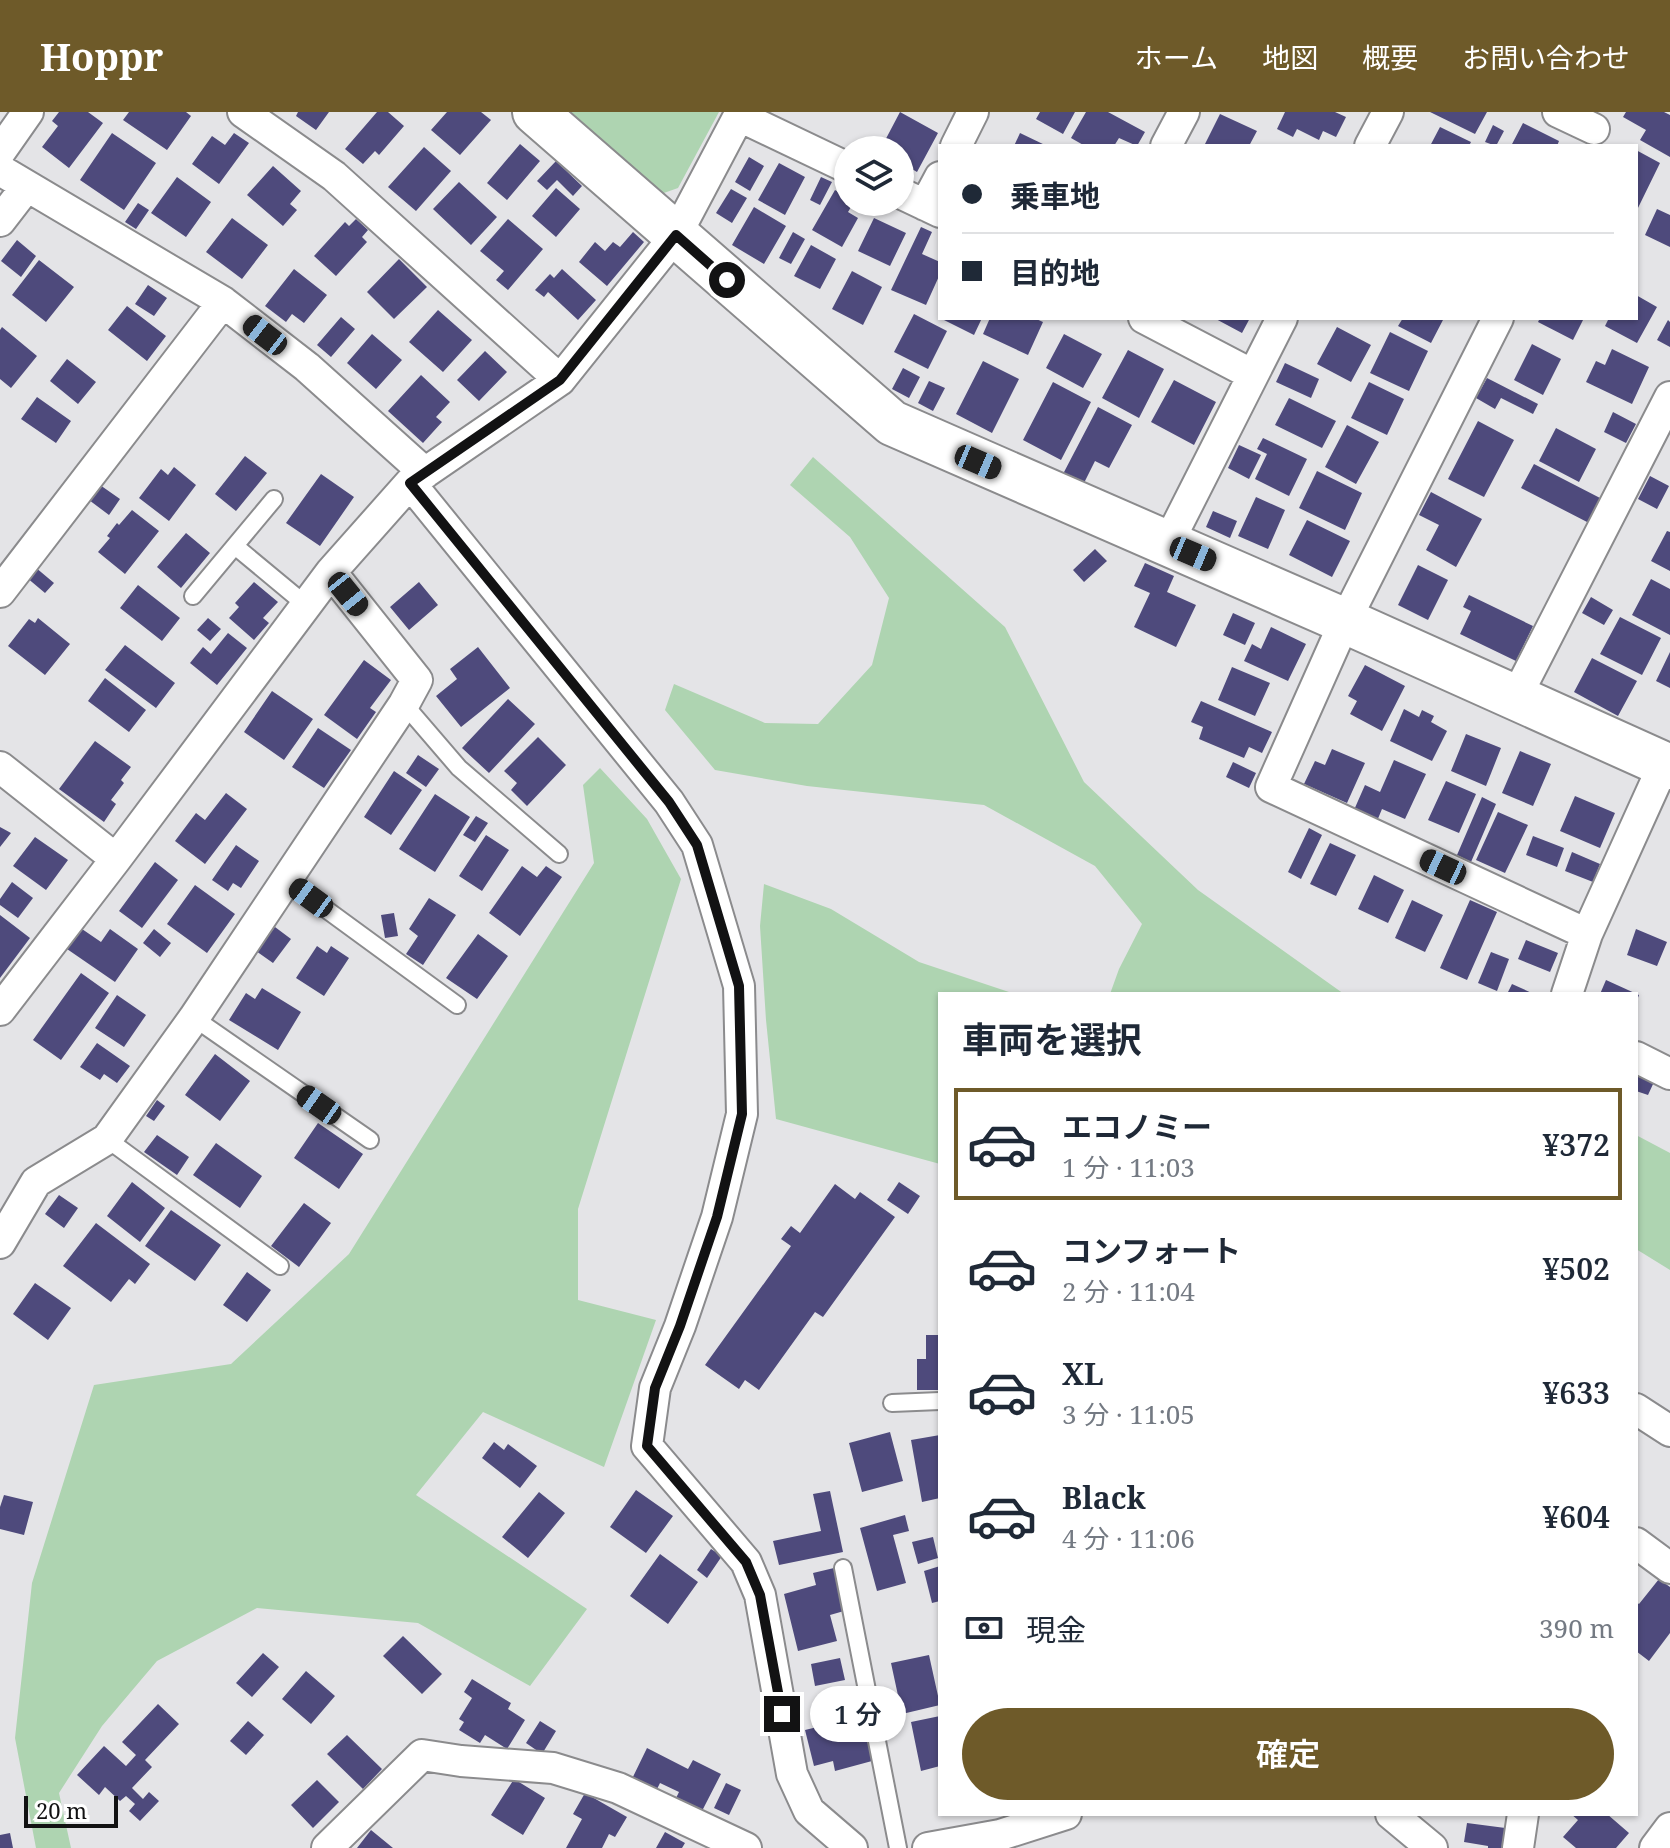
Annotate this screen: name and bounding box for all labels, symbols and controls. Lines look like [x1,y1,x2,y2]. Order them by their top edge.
text: Hoppr [40,30,163,82]
text: ホーム [1135,38,1218,76]
text: 地図 [1262,38,1318,76]
text: 概要 [1362,38,1418,76]
text: お問い合わせ [1462,38,1630,76]
map controls [834,136,914,216]
button: layers [834,136,914,216]
text: 乗車地 [1010,175,1100,216]
text: 目的地 [1010,252,1100,293]
route start [709,262,745,298]
car [239,311,291,359]
car [951,442,1005,482]
car [1166,534,1220,574]
car [324,568,372,620]
car [1416,846,1470,888]
car [285,874,337,922]
text: 車両を選択 [962,1015,1142,1064]
car [292,1081,346,1129]
text: エコノミー [1062,1106,1212,1147]
icon: car [966,1108,1038,1180]
text: ¥372 [1542,1124,1610,1165]
text: 1 分 · 11:03 [1062,1149,1195,1185]
text: コンフォート [1062,1230,1241,1271]
icon: car [966,1232,1038,1304]
text: ¥502 [1542,1248,1610,1289]
text: 2 分 · 11:04 [1062,1273,1195,1309]
text: XL [1062,1353,1104,1394]
icon: car [966,1356,1038,1428]
text: ¥633 [1542,1372,1610,1413]
text: 3 分 · 11:05 [1062,1396,1195,1432]
text: Black [1062,1477,1146,1518]
icon: car [966,1480,1038,1552]
text: ¥604 [1542,1496,1610,1537]
text: 4 分 · 11:06 [1062,1520,1195,1556]
icon: cash [962,1606,1006,1650]
text: 現金 [1026,1609,1086,1650]
text: 390 m [1539,1610,1614,1646]
callout: 1 分 [810,1686,906,1742]
route end [764,1696,800,1732]
text: 1 分 [834,1696,882,1732]
button: 確定 [962,1708,1614,1800]
scale bar [24,1792,118,1828]
text: 20 m [36,1795,87,1825]

